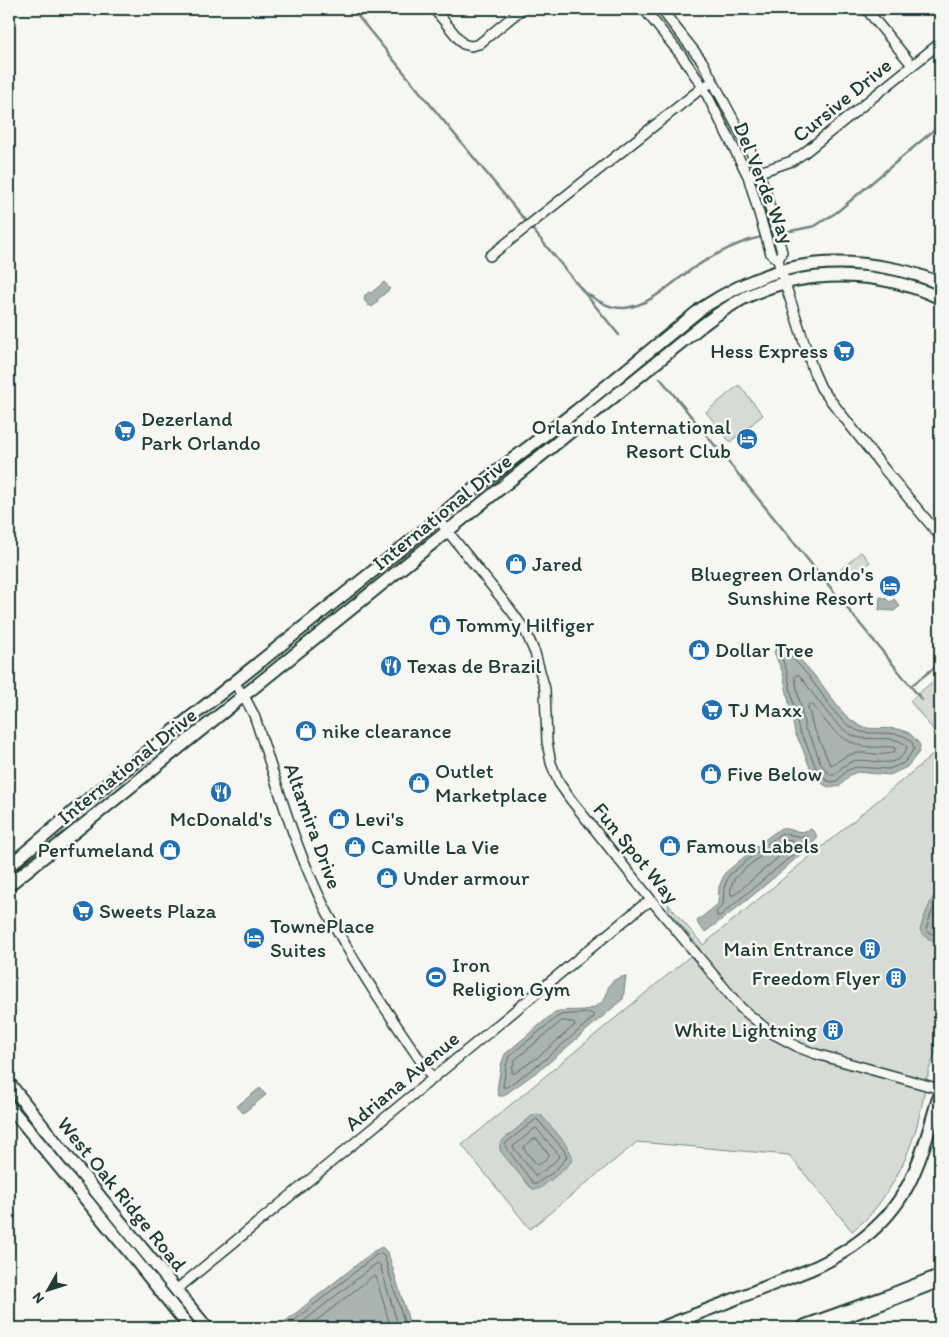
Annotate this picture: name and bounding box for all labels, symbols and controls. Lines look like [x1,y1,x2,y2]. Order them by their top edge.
street label: Cursive Drive [787,52,896,147]
street label: Del Verde Way [729,118,800,248]
place label: Hess Express [710,338,828,363]
supermarket icon: Hess Express [832,339,856,363]
place label: Dezerland Park Orlando [141,406,261,455]
place label: Orlando International Resort Club [531,414,731,463]
supermarket icon: Dezerland Park Orlando [113,419,137,443]
hotel icon: Orlando International Resort Club [735,427,759,451]
street label: International Drive [367,448,516,575]
place label: Jared [532,551,582,576]
shop icon: Jared [504,552,528,576]
place label: Bluegreen Orlando's Sunshine Resort [691,561,874,610]
hotel icon: Bluegreen Orlando's Sunshine Resort [878,574,902,598]
place label: Tommy Hilfiger [456,612,595,637]
shop icon: Tommy Hilfiger [428,613,452,637]
place label: Dollar Tree [715,637,814,662]
shop icon: Dollar Tree [687,638,711,662]
place label: Texas de Brazil [407,653,542,678]
restaurant icon: Texas de Brazil [379,654,403,678]
place label: TJ Maxx [728,697,802,722]
supermarket icon: TJ Maxx [700,698,724,722]
street label: International Drive [52,702,201,829]
place label: nike clearance [322,718,452,743]
shop icon: nike clearance [294,719,318,743]
place label: Outlet Marketplace [435,758,547,807]
street label: Altamira Drive [279,759,348,892]
place label: Five Below [727,761,822,786]
shop icon: Five Below [699,762,723,786]
shop icon: Outlet Marketplace [407,771,431,795]
restaurant icon: McDonald's [209,780,233,804]
street label: Fun Spot Way [588,797,685,908]
place label: McDonald's [170,806,272,831]
place label: Levi's [355,806,404,831]
shop icon: Levi's [327,807,351,831]
place label: Famous Labels [686,833,819,858]
place label: Camille La Vie [371,834,499,859]
shop icon: Famous Labels [658,834,682,858]
shop icon: Camille La Vie [343,835,367,859]
place label: Perfumeland [38,837,155,862]
shop icon: Perfumeland [158,838,182,862]
place label: Under armour [403,865,530,890]
shop icon: Under armour [375,866,399,890]
place label: Sweets Plaza [99,898,217,923]
supermarket icon: Sweets Plaza [71,899,95,923]
place label: TownePlace Suites [270,913,375,962]
hotel icon: TownePlace Suites [242,926,266,950]
place label: Main Entrance [724,936,854,961]
building icon: Main Entrance [858,937,882,961]
place label: Iron Religion Gym [452,952,571,1001]
sports icon: Iron Religion Gym [424,965,448,989]
place label: Freedom Flyer [752,965,881,990]
building icon: Freedom Flyer [884,966,908,990]
place label: White Lightning [674,1017,817,1042]
building icon: White Lightning [821,1018,845,1042]
street label: Adriana Avenue [339,1025,464,1136]
street label: West Oak Ridge Road [52,1111,193,1276]
north arrow [22,1264,72,1314]
text: N [29,1289,48,1307]

